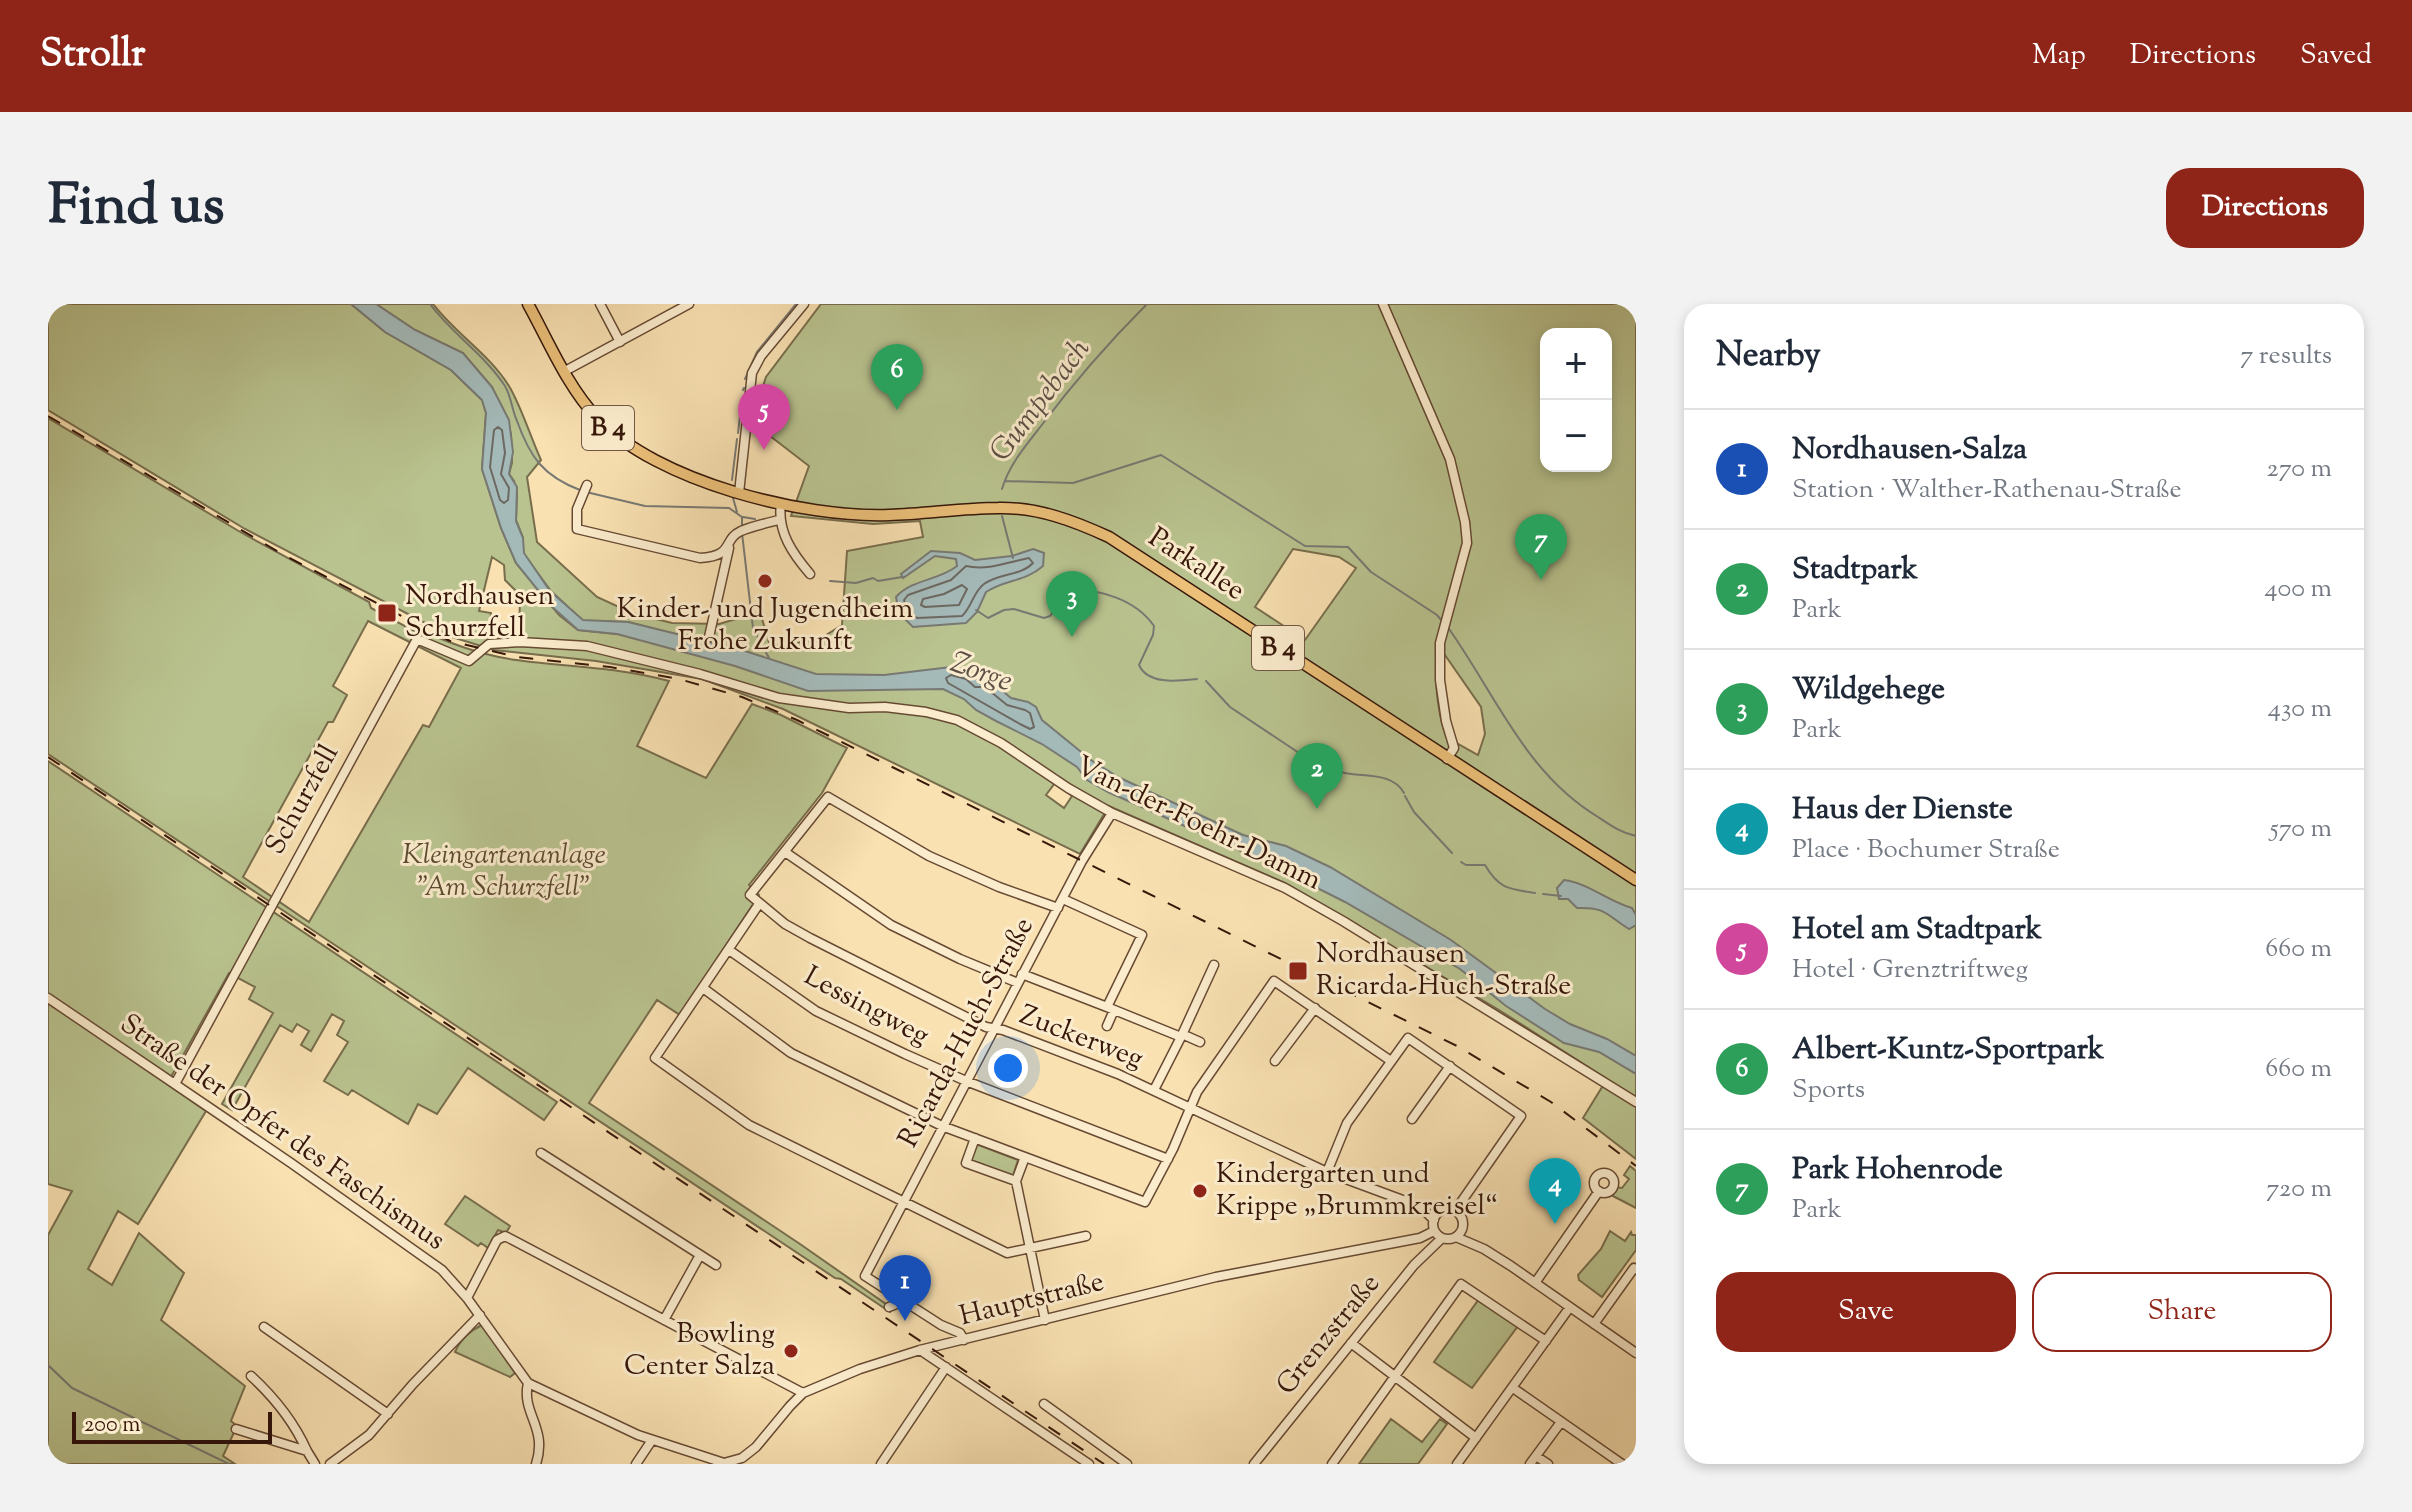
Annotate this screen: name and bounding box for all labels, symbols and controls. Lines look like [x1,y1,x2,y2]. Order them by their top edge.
text: Strollr [40,29,146,83]
text: Map [2032,36,2086,76]
text: Directions [2130,36,2256,76]
text: Saved [2300,36,2372,76]
text: Find us [48,168,224,249]
button: Directions [2166,168,2364,248]
map controls [1540,328,1612,472]
button: + [1540,328,1612,400]
water label: Gumpebach [980,330,1102,471]
text: Nearby [1716,332,1821,381]
text: 7 results [2240,338,2332,375]
pin: 6 [871,344,923,410]
pin: 5 [738,384,790,450]
button: − [1540,400,1612,472]
road number: B 4 [582,406,634,450]
text: Nordhausen-Salza [1792,429,2027,472]
text: 1 [1738,451,1746,488]
text: 270 m [2267,451,2332,488]
text: Station · Walther-Rathenau-Straße [1792,472,2182,509]
pin: 7 [1515,514,1567,580]
street label: Parkallee [1140,519,1252,611]
text: Stadtpark [1792,549,1918,592]
pin: 3 [1046,571,1098,637]
text: 2 [1736,571,1748,608]
text: 400 m [2265,571,2332,608]
marker: Kinder- und Jugendheim Frohe Zukunft [756,572,774,590]
place label: Nordhausen Schurzfell [405,577,554,649]
place label: Kinder- und Jugendheim Frohe Zukunft [617,590,913,662]
text: Park [1792,592,1842,629]
marker: Nordhausen Schurzfell [376,602,398,624]
road number: B 4 [1252,626,1304,670]
water label: Zorge [944,642,1018,704]
text: Wildgehege [1792,669,1945,712]
text: 3 [1737,691,1747,728]
text: 430 m [2268,691,2332,728]
text: Park [1792,712,1842,749]
street label: Schurzfell [256,738,350,862]
pin: 2 [1291,743,1343,809]
street label: Van-der-Foehr-Damm [1068,747,1328,901]
text: Haus der Dienste [1792,789,2013,832]
text: 4 [1735,811,1749,848]
text: 570 m [2270,811,2332,848]
text: Place · Bochumer Straße [1792,832,2060,869]
park label: Kleingartenanlage "Am Schurzfell" [402,836,606,908]
text: Hotel am Stadtpark [1792,909,2042,952]
street label: Ricarda-Huch-Straße [889,911,1045,1155]
text: 5 [1738,931,1746,968]
text: 660 m [2265,931,2332,968]
place label: Nordhausen Ricarda-Huch-Straße [1316,935,1571,1007]
text: Hotel · Grenztriftweg [1792,952,2028,989]
street label: Lessingweg [796,957,936,1057]
marker: Nordhausen Ricarda-Huch-Straße [1287,960,1309,982]
street label: Zuckerweg [1013,996,1149,1080]
street label: Straße der Opfer des Faschismus [111,1005,453,1261]
text: Albert-Kuntz-Sportpark [1792,1029,2104,1072]
your location [988,1048,1028,1088]
text: 6 [1736,1051,1748,1088]
text: 660 m [2265,1051,2332,1088]
text: Sports [1792,1072,1865,1109]
text: Park Hohenrode [1792,1149,2003,1192]
place label: Kindergarten und Krippe „Brummkreisel“ [1216,1155,1498,1227]
pin: 4 [1529,1158,1581,1224]
text: 7 [1735,1171,1749,1208]
text: 720 m [2266,1171,2332,1208]
marker: Kindergarten und Krippe „Brummkreisel“ [1191,1182,1209,1200]
text: Park [1792,1192,1842,1229]
pin: 1 [879,1255,931,1321]
street label: Hauptstraße [956,1263,1108,1337]
street label: Grenzstraße [1268,1266,1390,1404]
button: Save [1716,1272,2016,1352]
button: Share [2032,1272,2332,1352]
place label: Bowling Center Salza [624,1315,775,1387]
marker: Bowling Center Salza [782,1342,800,1360]
scale bar [72,1408,272,1444]
text: 200 m [84,1410,140,1442]

